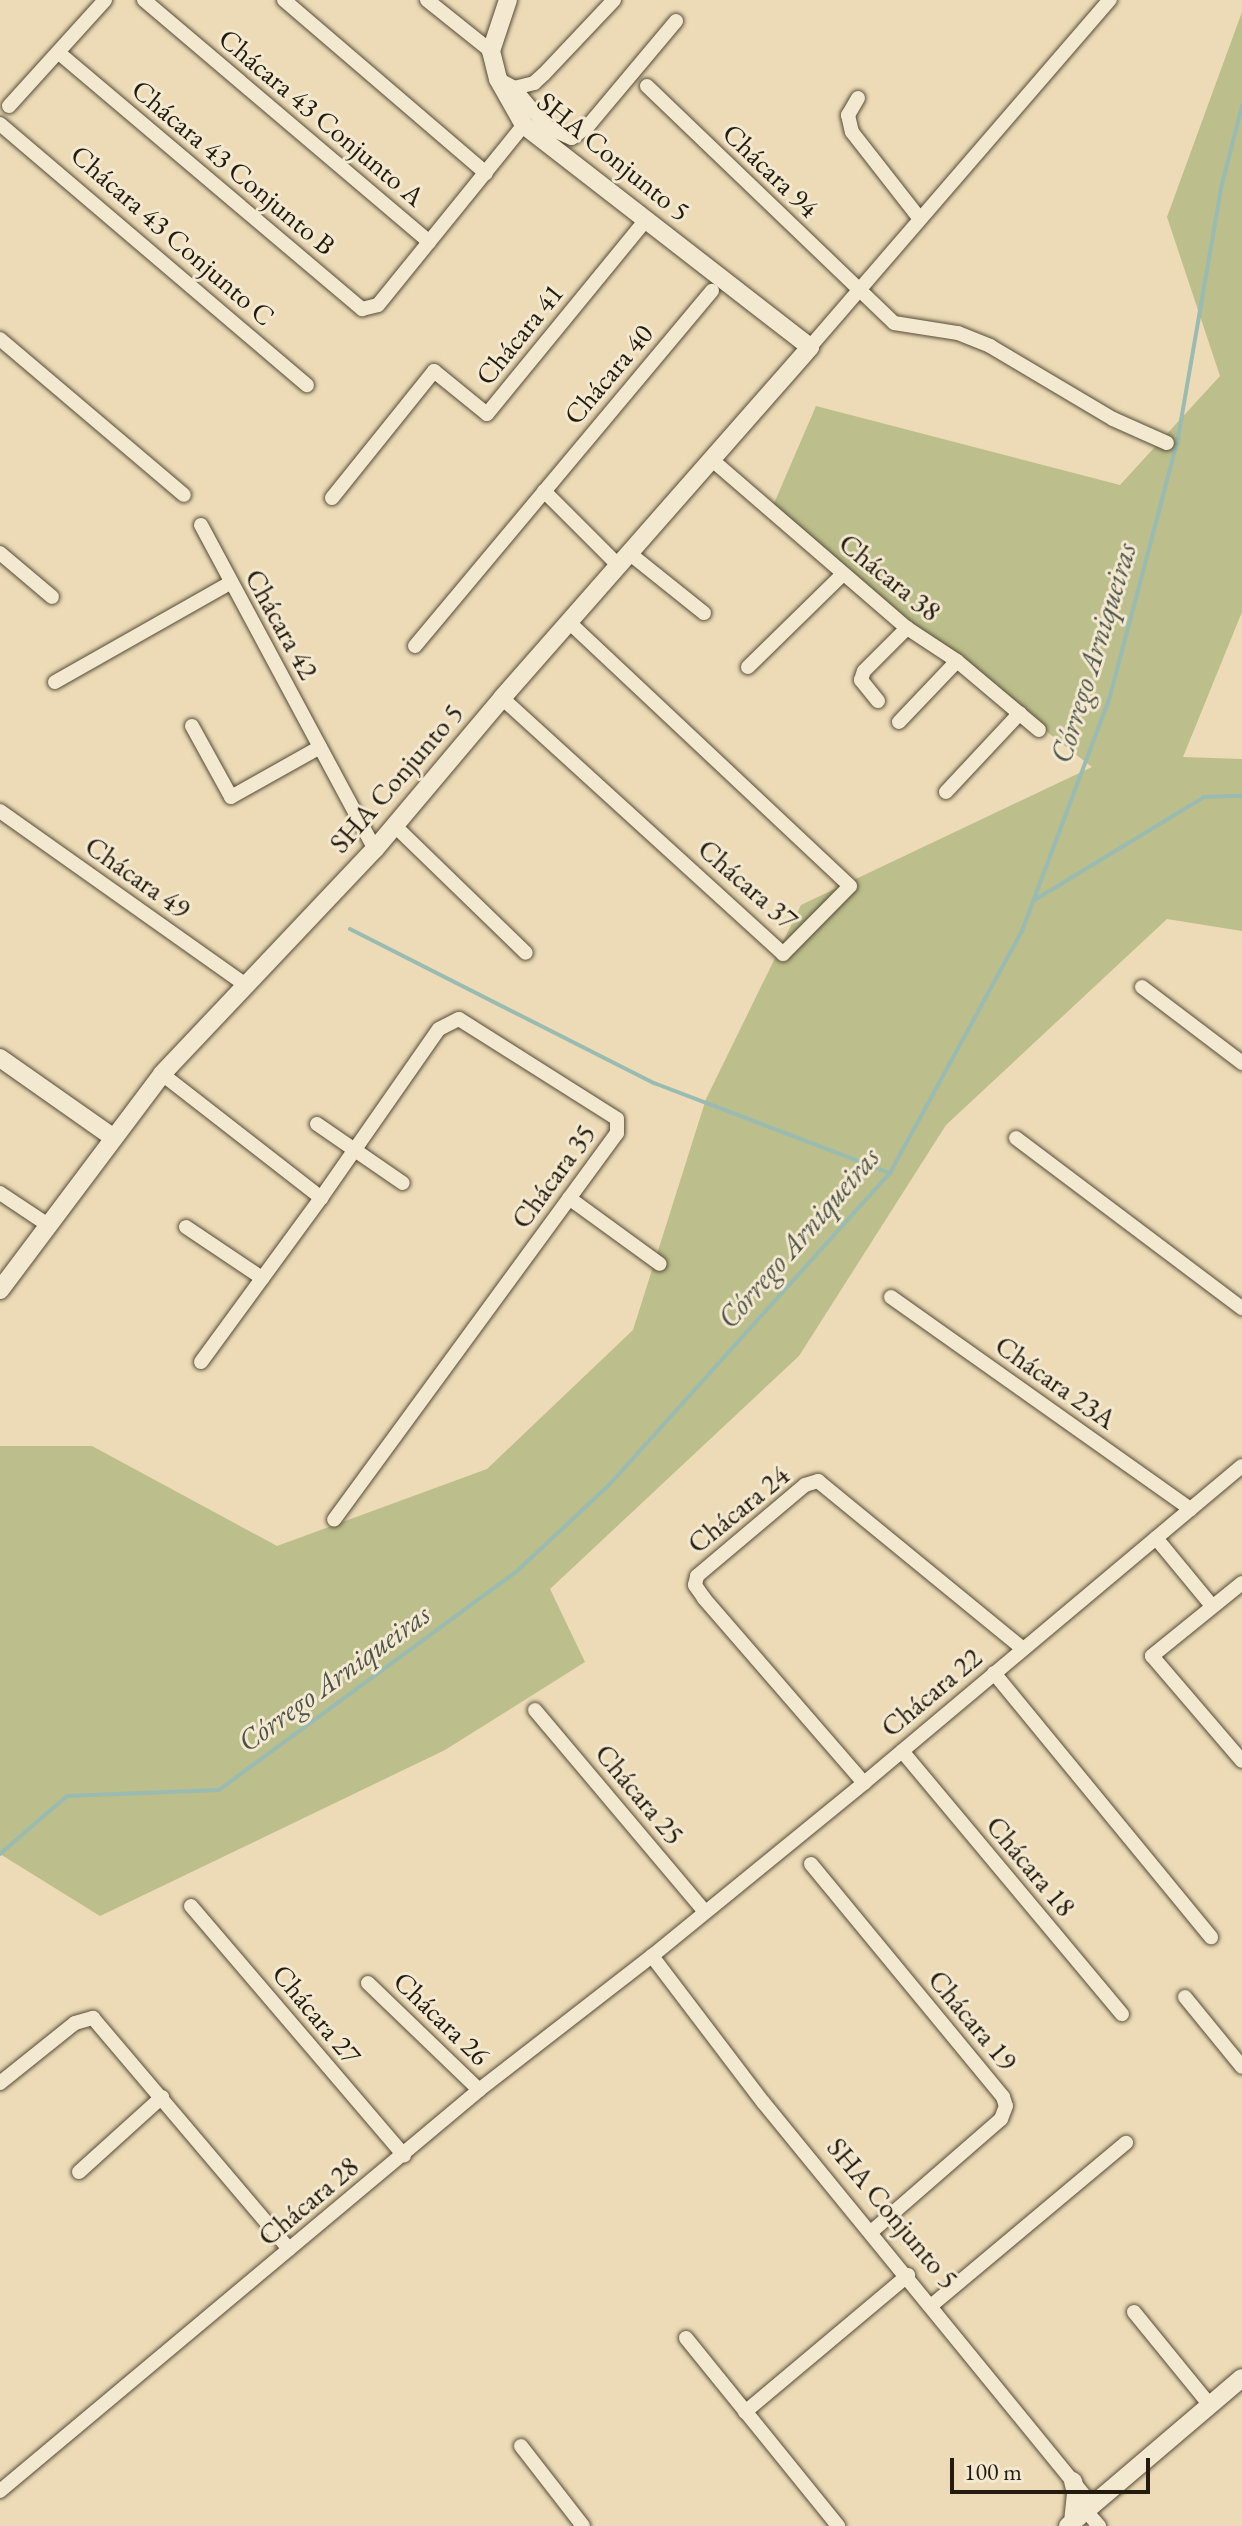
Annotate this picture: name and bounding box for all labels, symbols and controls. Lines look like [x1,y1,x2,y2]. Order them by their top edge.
street label: Chácara 43 Conjunto A [212,21,432,213]
street label: Chácara 43 Conjunto B [125,72,343,262]
street label: SHA Conjunto 5 [531,84,697,228]
street label: Chácara 94 [716,116,826,224]
street label: Chácara 43 Conjunto C [64,137,282,333]
street label: Chácara 41 [468,277,570,391]
street label: Chácara 40 [556,317,660,431]
street label: Chácara 38 [833,526,947,628]
water label: Córrego Arniqueiras [1043,539,1145,767]
street label: Chácara 42 [238,563,326,685]
street label: SHA Conjunto 5 [322,697,470,859]
street label: Chácara 49 [79,829,197,925]
street label: Chácara 37 [691,832,805,936]
street label: Chácara 35 [504,1117,602,1235]
water label: Córrego Arniqueiras [711,1140,887,1336]
street label: Chácara 23A [989,1328,1123,1436]
street label: Chácara 24 [681,1458,795,1560]
water label: Córrego Arniqueiras [231,1596,437,1760]
street label: Chácara 22 [874,1640,988,1744]
street label: Chácara 25 [588,1737,692,1851]
street label: Chácara 18 [979,1809,1083,1923]
street label: Chácara 27 [265,1957,369,2071]
street label: Chácara 19 [921,1963,1025,2077]
street label: Chácara 26 [387,1964,497,2072]
street label: SHA Conjunto 5 [820,2131,966,2295]
street label: Chácara 28 [251,2149,365,2253]
scale bar [954,2442,1154,2492]
text: 100 m [964,2456,1022,2487]

